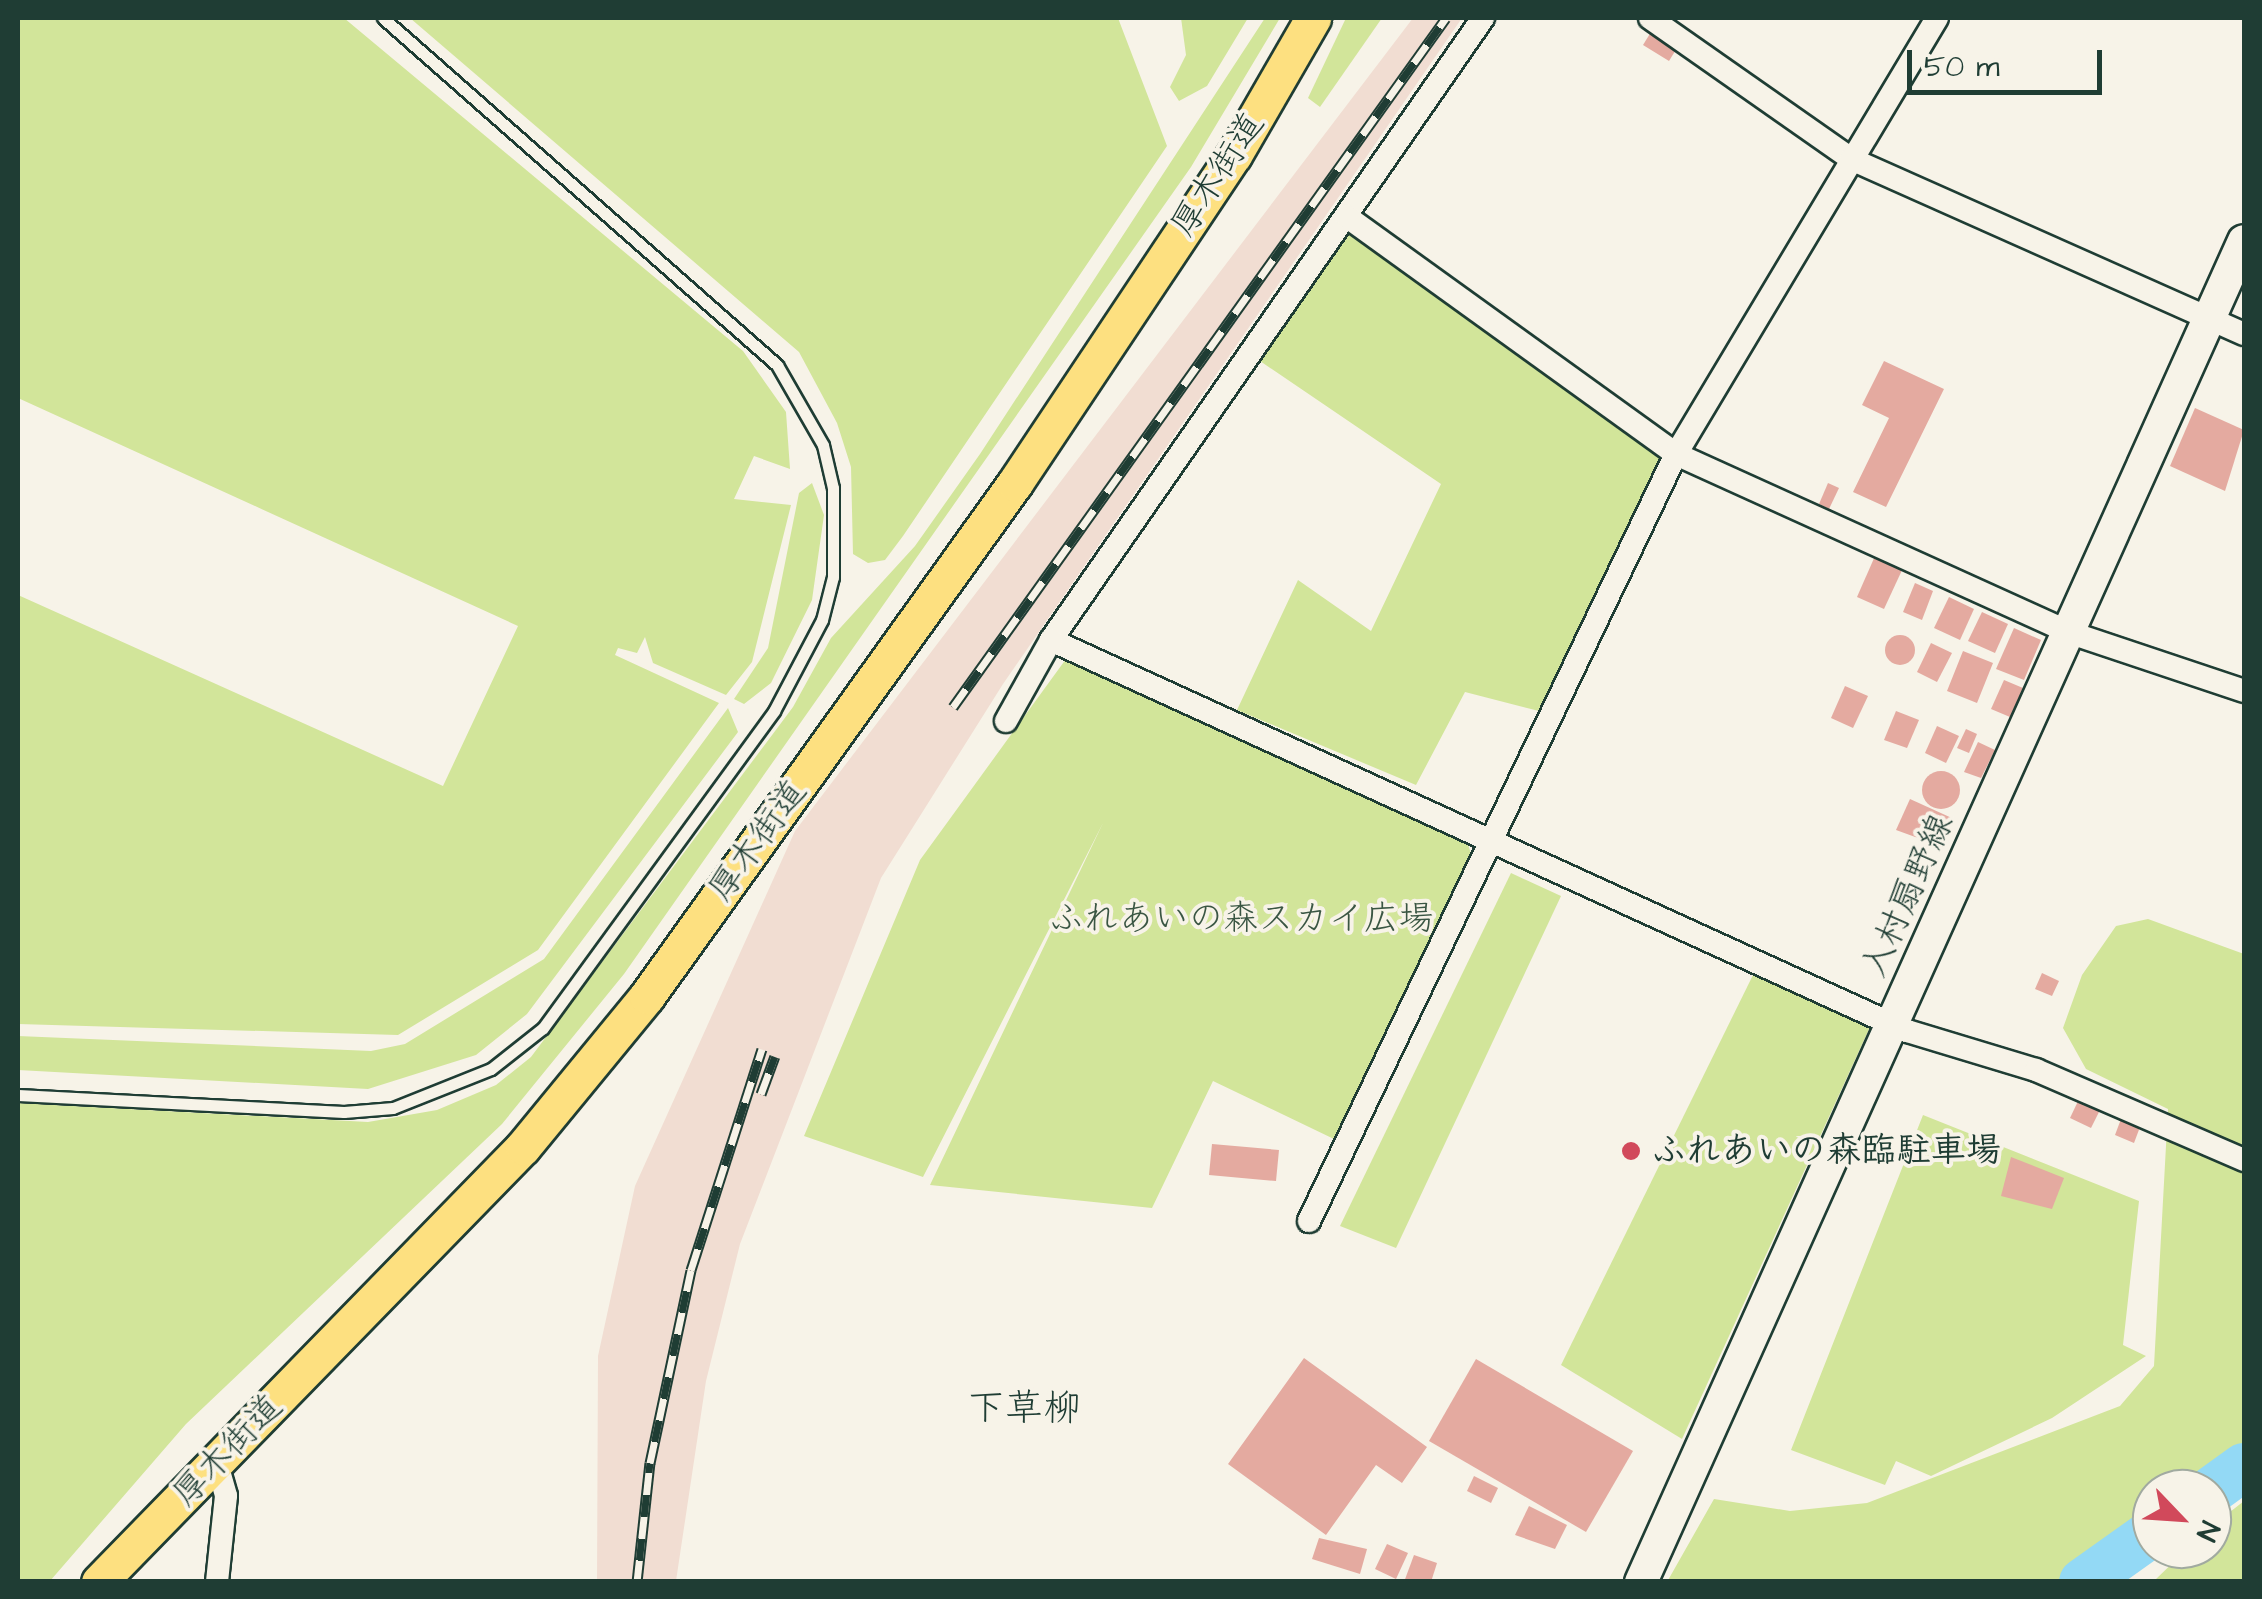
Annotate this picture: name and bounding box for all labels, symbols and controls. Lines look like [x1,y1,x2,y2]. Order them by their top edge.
scale bar [1912,30,2107,92]
text: 50 m [1924,46,2000,88]
street label: 厚木街道 [1162,105,1274,245]
street label: 厚木街道 [700,772,816,910]
street label: 入村扇野線 [1853,808,1963,984]
park label: ふれあいの森スカイ広場 [1049,898,1433,940]
place label: ふれあいの森臨駐車場 [1651,1130,2001,1172]
marker: ふれあいの森臨駐車場 [1620,1140,1642,1162]
street label: 厚木街道 [164,1386,292,1516]
district label: 下草柳 [967,1387,1081,1433]
north arrow [2132,1469,2232,1569]
text: N [2186,1515,2229,1547]

